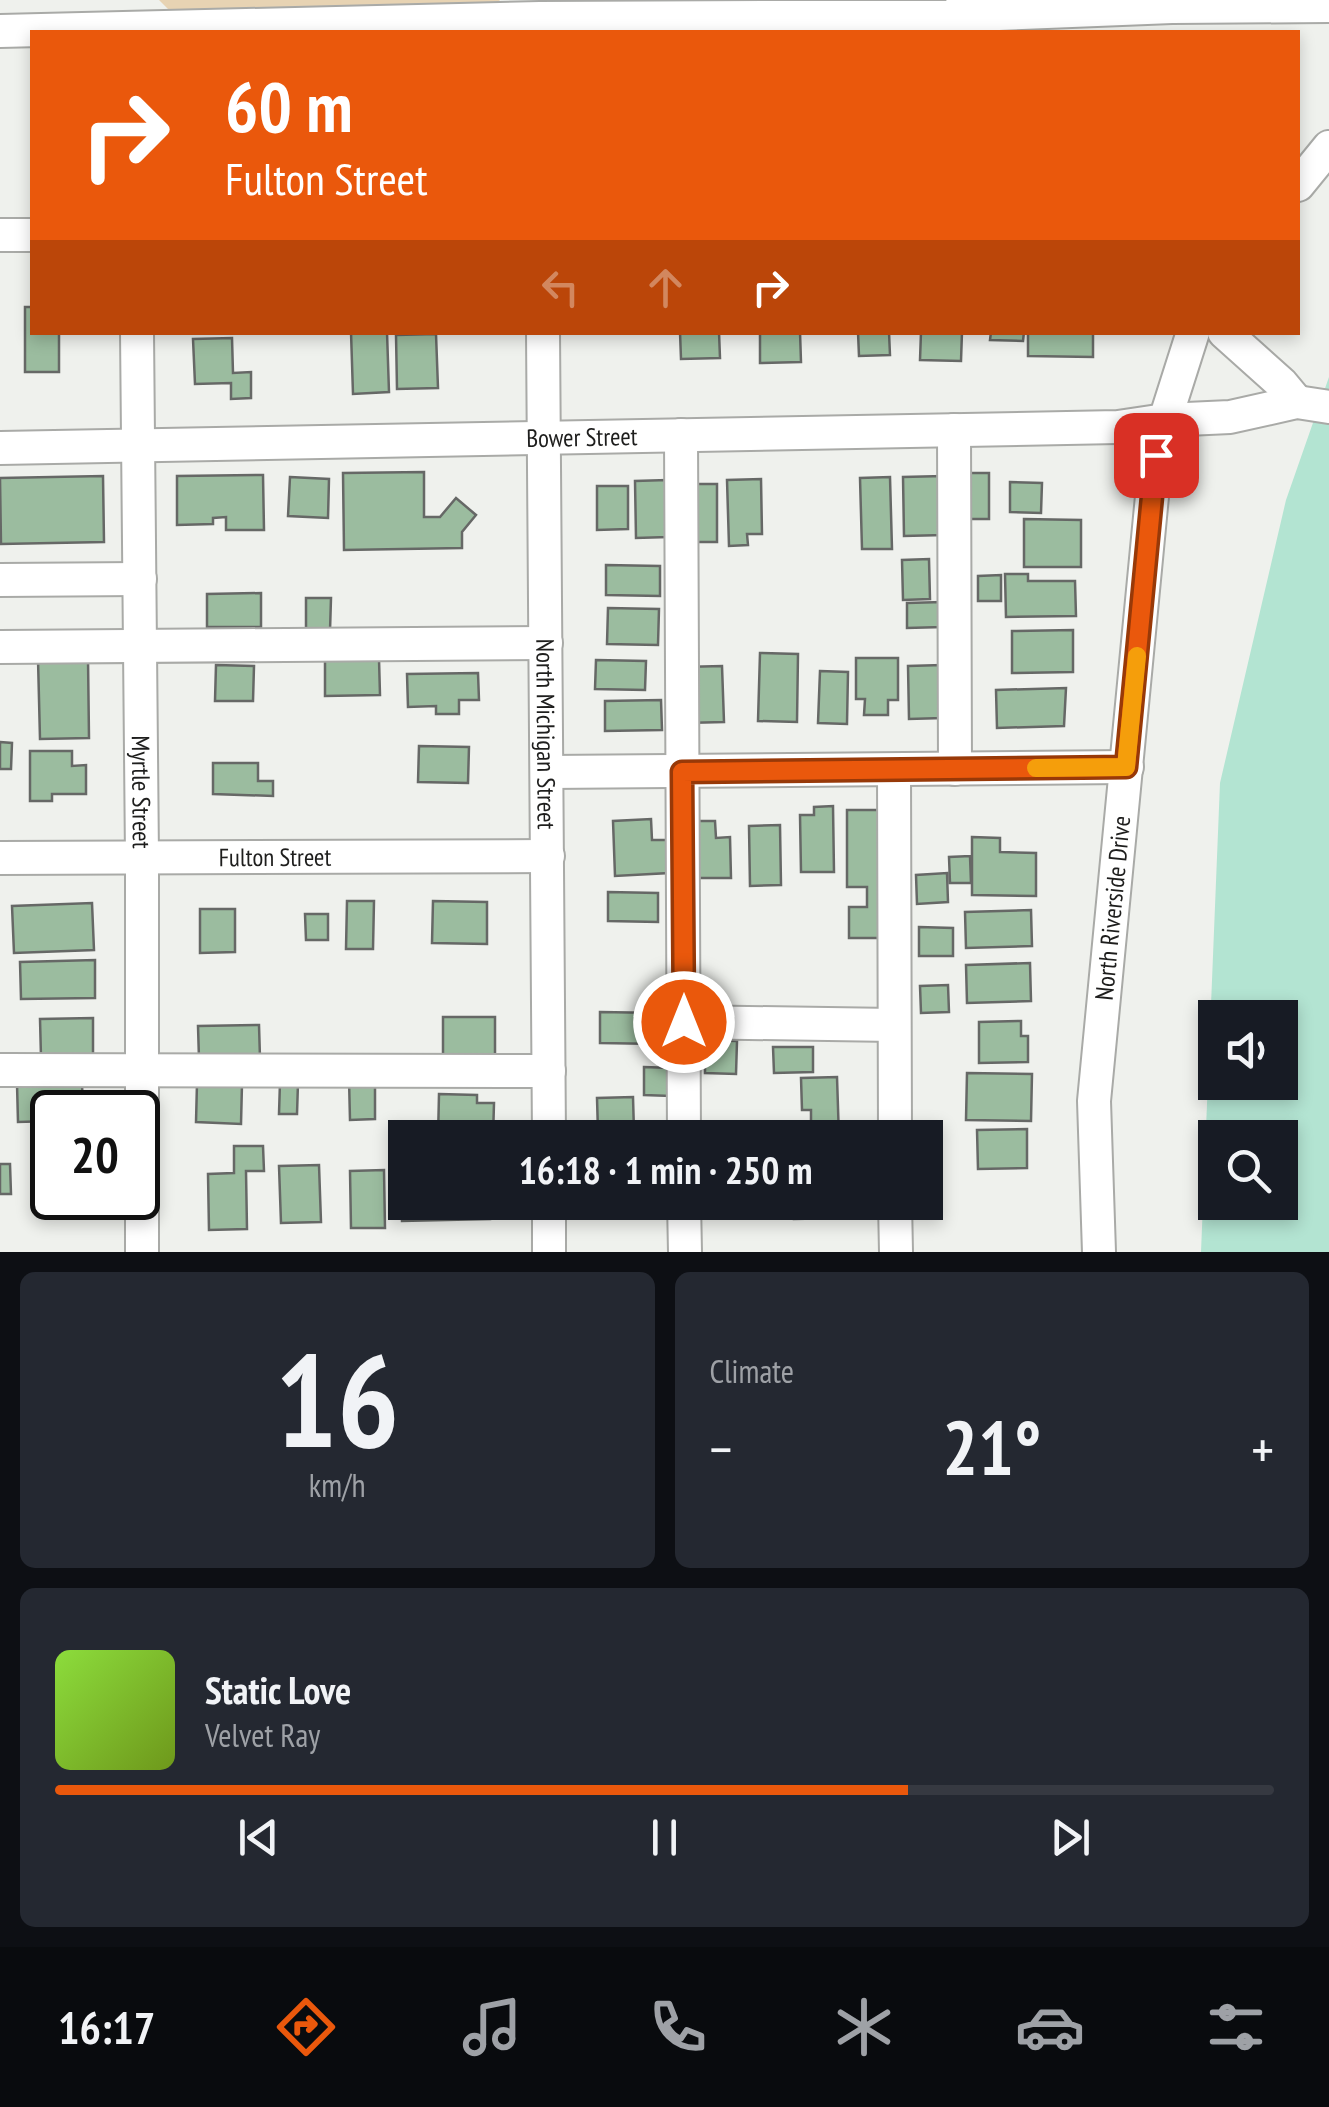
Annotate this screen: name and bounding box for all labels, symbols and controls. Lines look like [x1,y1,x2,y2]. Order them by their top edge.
text: 60 m [225,61,353,151]
icon: right [60,70,190,200]
text: Fulton Street [225,149,428,207]
icon: left [533,260,588,315]
icon: ahead [638,260,693,315]
icon: right [743,260,798,315]
pin [1114,413,1199,498]
street label: Bower Street [526,420,638,454]
icon: arrive [1129,428,1184,483]
street label: North Michigan Street [529,639,563,830]
street label: Myrtle Street [125,735,158,849]
street label: North Riverside Drive [1088,814,1137,1002]
street label: Fulton Street [219,841,331,873]
position arrow [632,970,736,1074]
map controls [1198,1000,1298,1220]
button: sound [1198,1000,1298,1100]
speed limit sign: 20 [30,1090,160,1220]
button: search [1198,1120,1298,1220]
text: 16:18 · 1 min · 250 m [519,1145,812,1194]
text: 16 [275,1315,399,1483]
text: Climate [710,1350,794,1392]
text: 21° [942,1399,1041,1496]
text: − [710,1413,732,1484]
text: + [1251,1413,1274,1484]
text: km/h [309,1464,366,1506]
text: Static Love [205,1665,351,1714]
text: Velvet Ray [205,1714,320,1756]
icon: previous [231,1810,286,1865]
icon: pause [637,1810,692,1865]
icon: next [1043,1810,1098,1865]
icon: directions [271,1992,341,2062]
icon: music [457,1992,527,2062]
icon: phone [643,1992,713,2062]
icon: climate [829,1992,899,2062]
icon: car [1015,1992,1085,2062]
icon: filters [1201,1992,1271,2062]
text: 16:17 [58,1998,155,2056]

